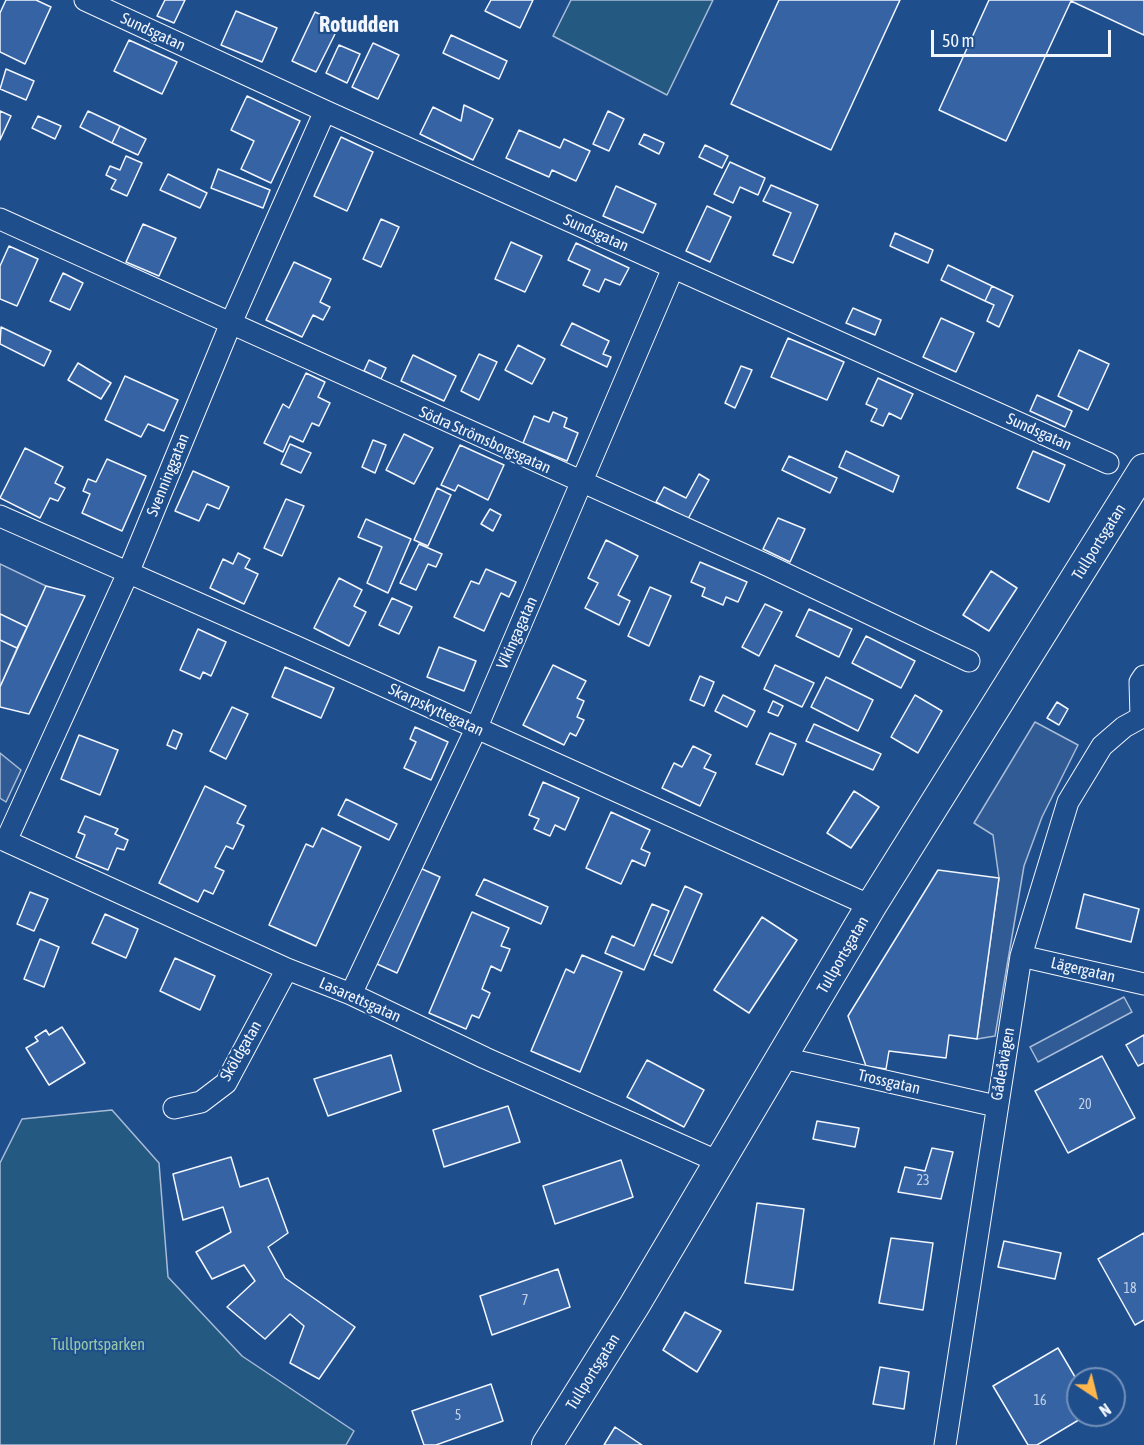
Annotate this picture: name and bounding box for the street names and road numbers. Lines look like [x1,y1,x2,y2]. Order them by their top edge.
street label: Sundsgatan [118,9,188,55]
street label: Sundsgatan [560,210,632,256]
street label: Södra Strömsborgsgatan [416,402,554,478]
street label: Sundsgatan [1003,409,1075,455]
street label: Svenninggatan [143,431,193,519]
street label: Tullportsgatan [1068,500,1130,584]
street label: Vikingagatan [493,594,541,672]
street label: Skarpskyttegatan [385,680,487,740]
street label: Tullportsgatan [813,913,873,997]
street label: Lägergatan [1049,953,1117,987]
street label: Lasarettsgatan [316,973,404,1027]
street label: Sköldgatan [216,1017,266,1085]
street label: Gådeåvägen [987,1026,1019,1102]
street label: Trossgatan [856,1066,922,1098]
street label: Tullportsgatan [562,1330,624,1414]

